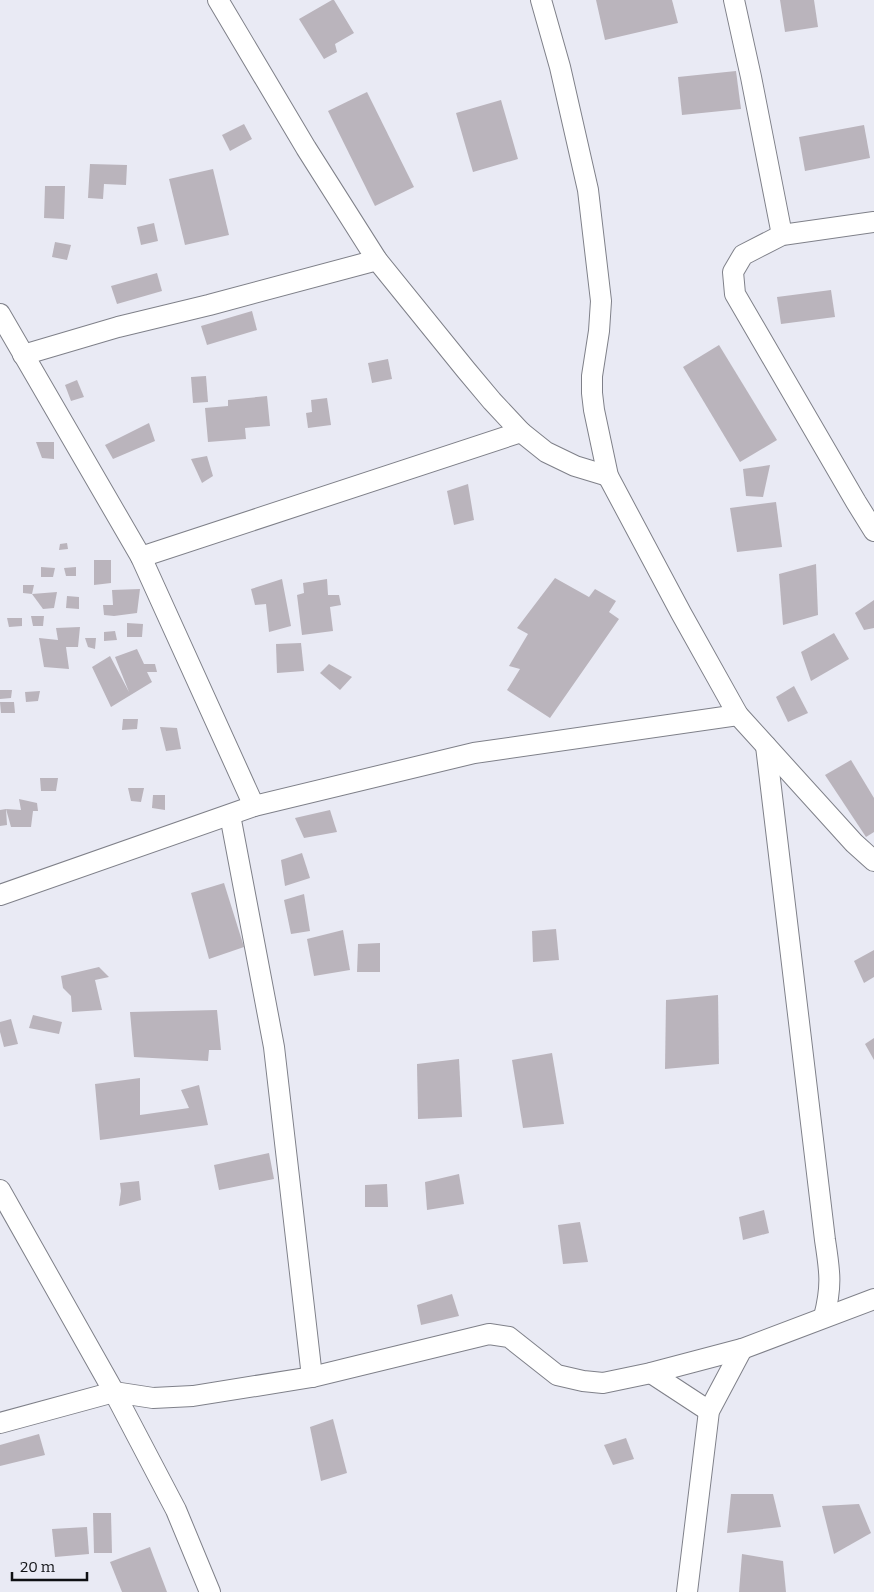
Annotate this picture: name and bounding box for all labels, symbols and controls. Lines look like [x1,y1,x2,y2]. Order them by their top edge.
scale bar [12,1550,88,1582]
text: 20 m [20,1558,56,1576]

